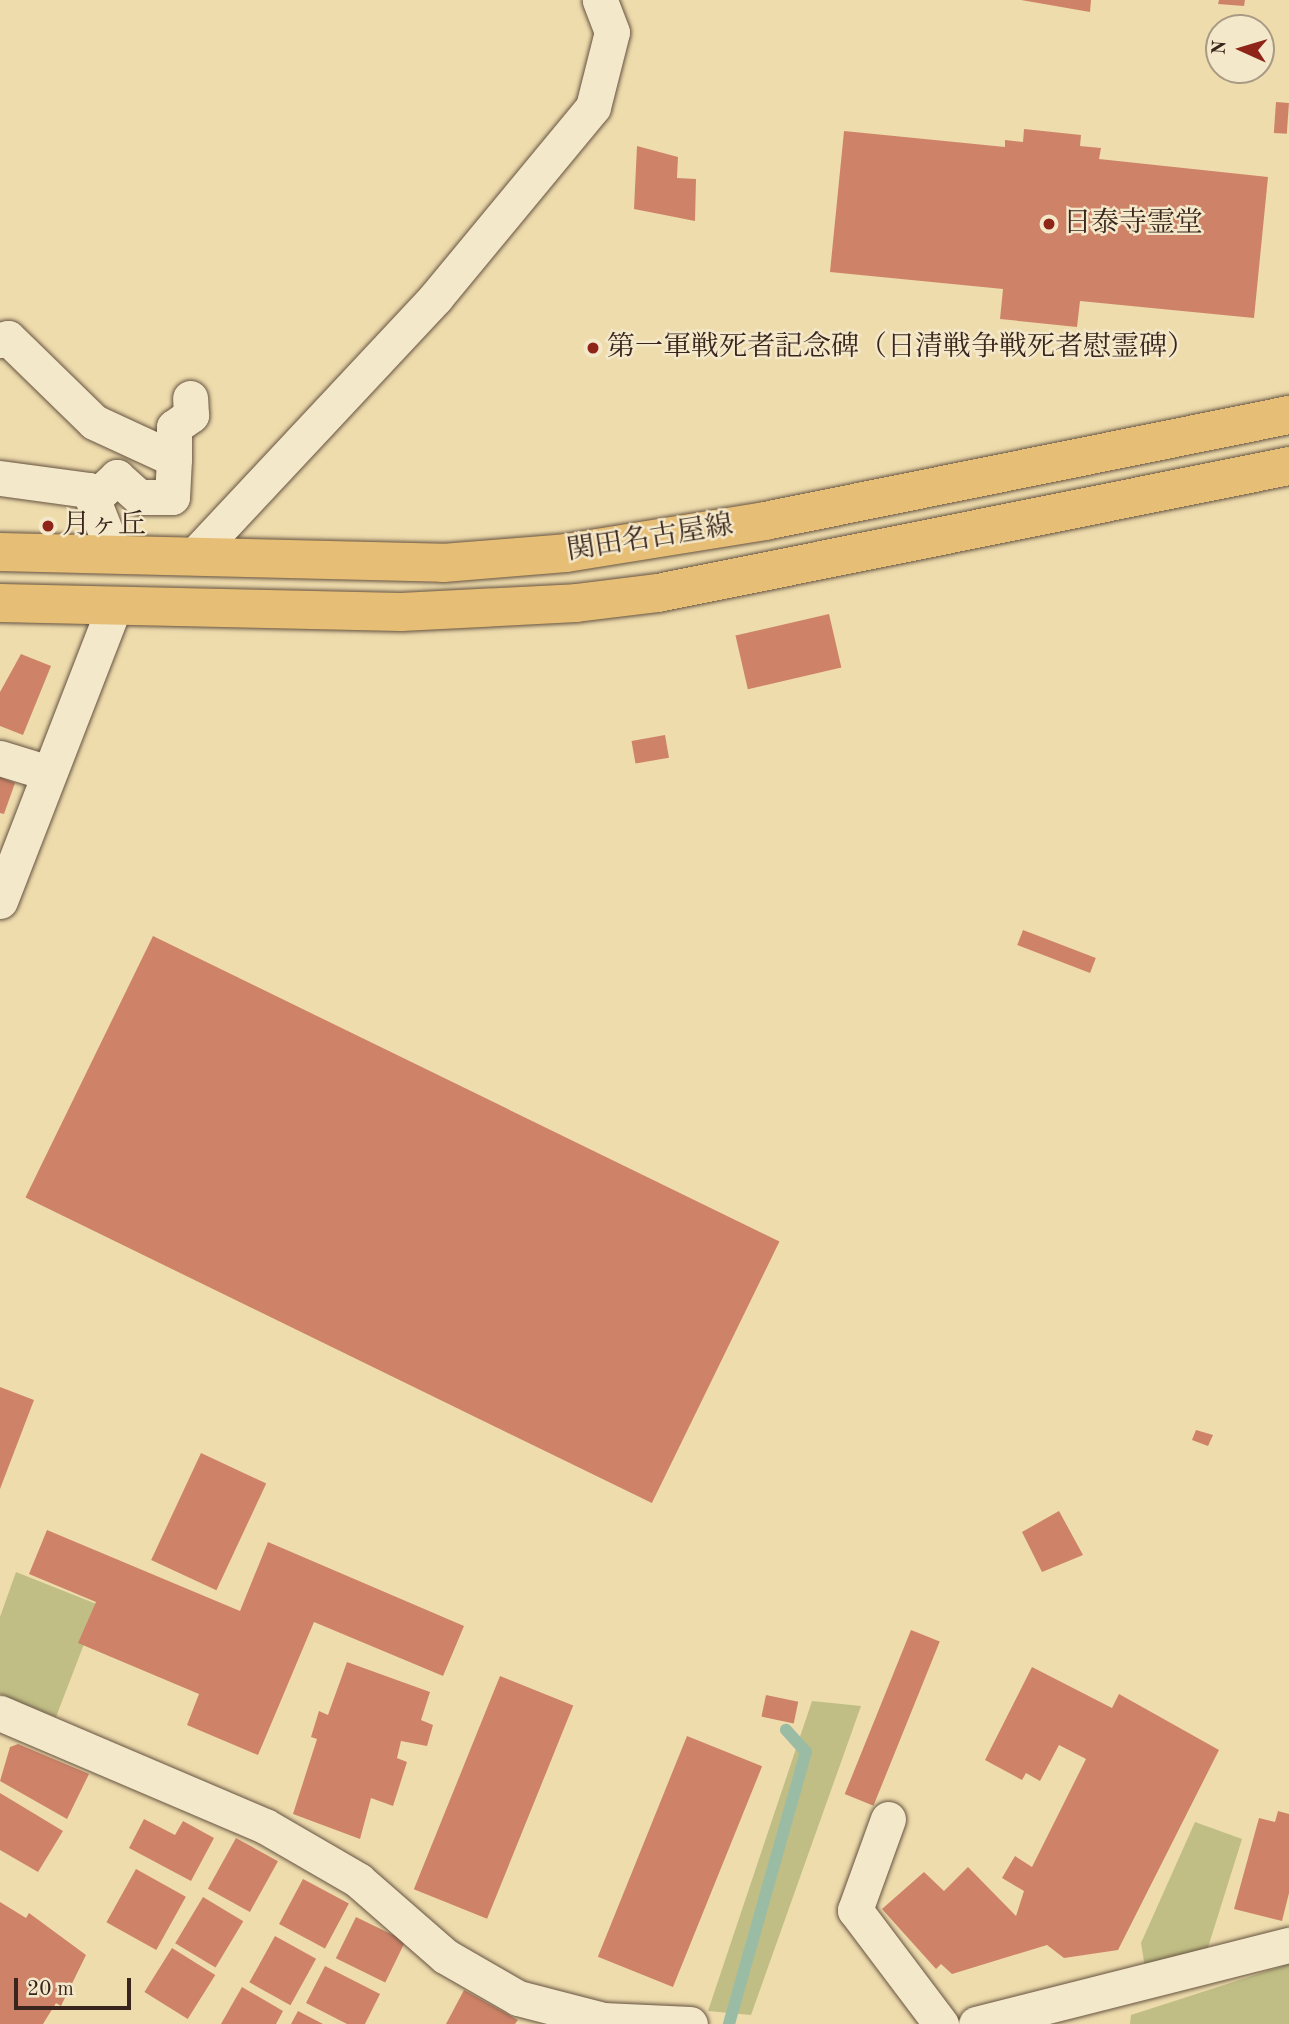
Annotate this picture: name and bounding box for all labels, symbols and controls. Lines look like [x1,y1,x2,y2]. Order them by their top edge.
north arrow [1205,14,1275,84]
text: N [1211,40,1231,56]
place label: 日泰寺霊堂 [1063,207,1203,241]
marker: 日泰寺霊堂 [1041,216,1057,232]
place label: 第一軍戦死者記念碑（日清戦争戦死者慰霊碑） [607,331,1195,365]
marker: 第一軍戦死者記念碑（日清戦争戦死者慰霊碑） [585,340,601,356]
place label: 月ヶ丘 [62,509,146,543]
street label: 関田名古屋線 [564,509,736,569]
marker: 月ヶ丘 [40,518,56,534]
scale bar [18,1965,135,2009]
text: 20 m [27,1979,74,2000]

